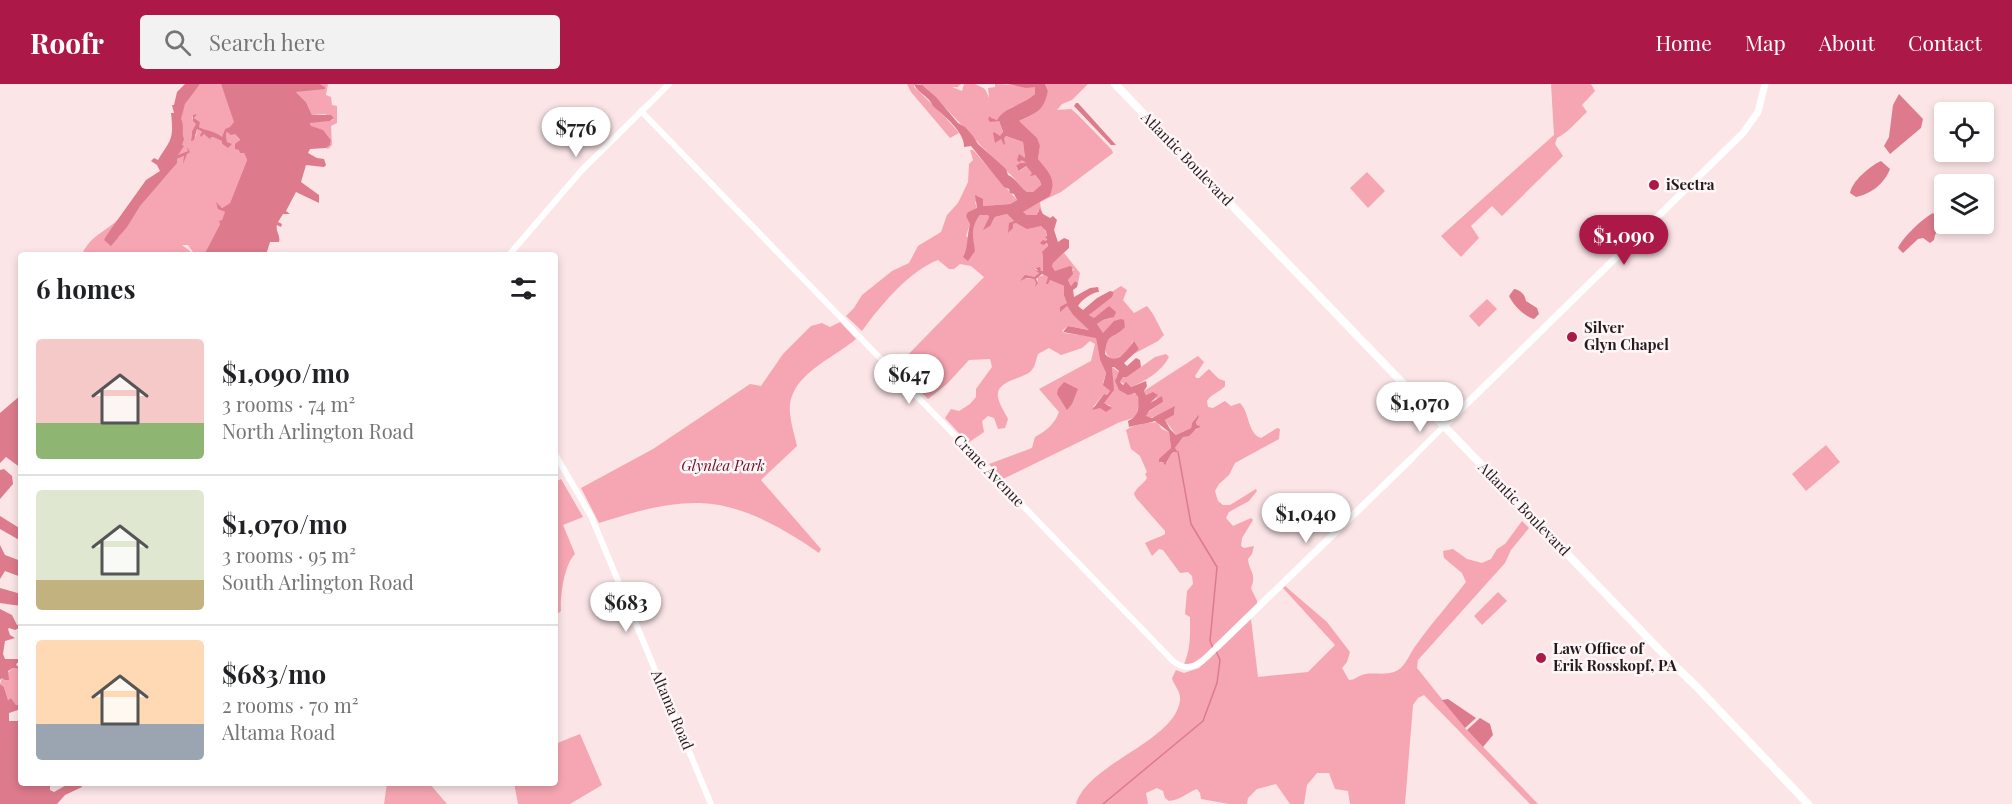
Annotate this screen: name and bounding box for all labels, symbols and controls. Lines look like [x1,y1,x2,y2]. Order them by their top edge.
search box [140,15,560,69]
text: Roofr [30,24,104,61]
icon: search [161,26,194,59]
text: Search here [209,27,325,57]
text: Home [1656,28,1712,56]
text: Map [1745,28,1786,56]
text: About [1819,28,1875,56]
text: Contact [1908,28,1982,56]
map controls [1934,102,1994,234]
button: locate [1934,102,1994,162]
street label: Atlantic Boulevard [1137,106,1238,210]
pin: $776 [540,107,612,158]
text: $776 [556,113,596,140]
place label: iSectra [1666,174,1715,194]
button: layers [1934,174,1994,234]
marker: iSectra [1647,178,1661,192]
pin: $1,090 [1575,215,1673,266]
text: $1,090 [1593,221,1655,248]
text: 6 homes [36,271,135,306]
icon: filters [507,272,540,305]
place label: Silver Glyn Chapel [1584,317,1669,354]
marker: Silver Glyn Chapel [1565,330,1579,344]
pin: $647 [873,354,945,405]
text: $1,090/mo [222,355,350,390]
text: $647 [888,360,930,387]
icon: home [84,363,156,435]
pin: $1,070 [1371,382,1469,433]
text: $1,070 [1390,388,1450,415]
text: 3 rooms · 74 m² [222,390,355,417]
text: North Arlington Road [222,417,414,444]
street label: Crane Avenue [950,430,1029,511]
park label: Glynlea Park [681,455,765,475]
street label: Atlantic Boulevard [1474,456,1575,560]
pin: $1,040 [1257,493,1355,544]
text: $1,040 [1276,499,1336,526]
text: $1,070/mo [222,506,347,541]
icon: home [84,514,156,586]
text: 3 rooms · 95 m² [222,541,356,568]
text: South Arlington Road [222,568,414,595]
pin: $683 [590,582,662,633]
text: $683 [604,588,648,615]
place label: Law Office of Erik Rosskopf, PA [1553,638,1678,675]
marker: Law Office of Erik Rosskopf, PA [1534,651,1548,665]
text: $683/mo [222,656,326,691]
icon: home [84,664,156,736]
street label: Altama Road [647,666,699,753]
text: 2 rooms · 70 m² [222,691,359,718]
text: Altama Road [222,718,335,745]

